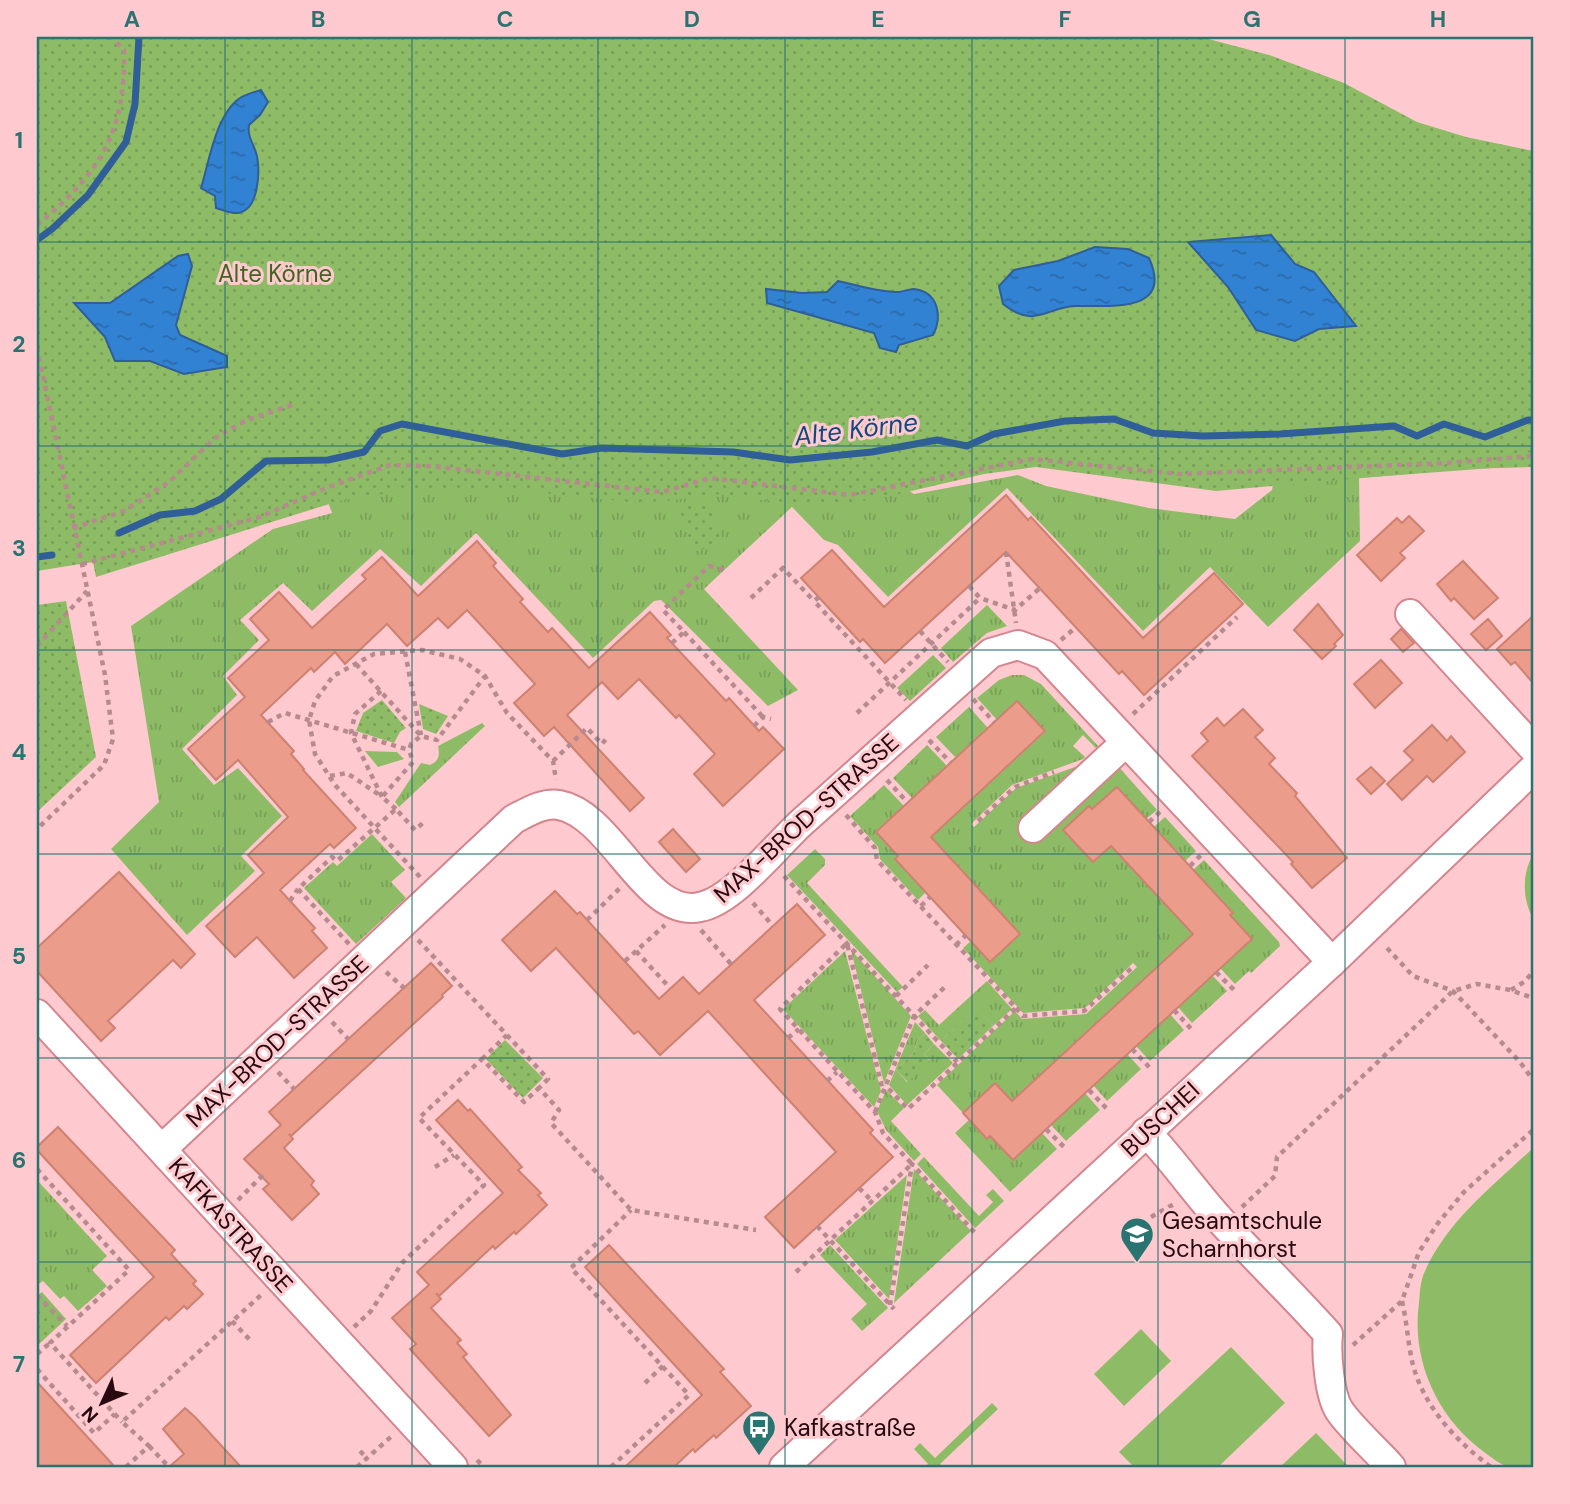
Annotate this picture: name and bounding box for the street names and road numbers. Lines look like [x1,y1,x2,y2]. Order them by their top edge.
street label: MAX-BROD-STRASSE [707,727,905,909]
street label: MAX-BROD-STRASSE [179,948,375,1134]
street label: BUSCHEI [1114,1075,1206,1163]
street label: KAFKASTRASSE [162,1151,300,1299]

